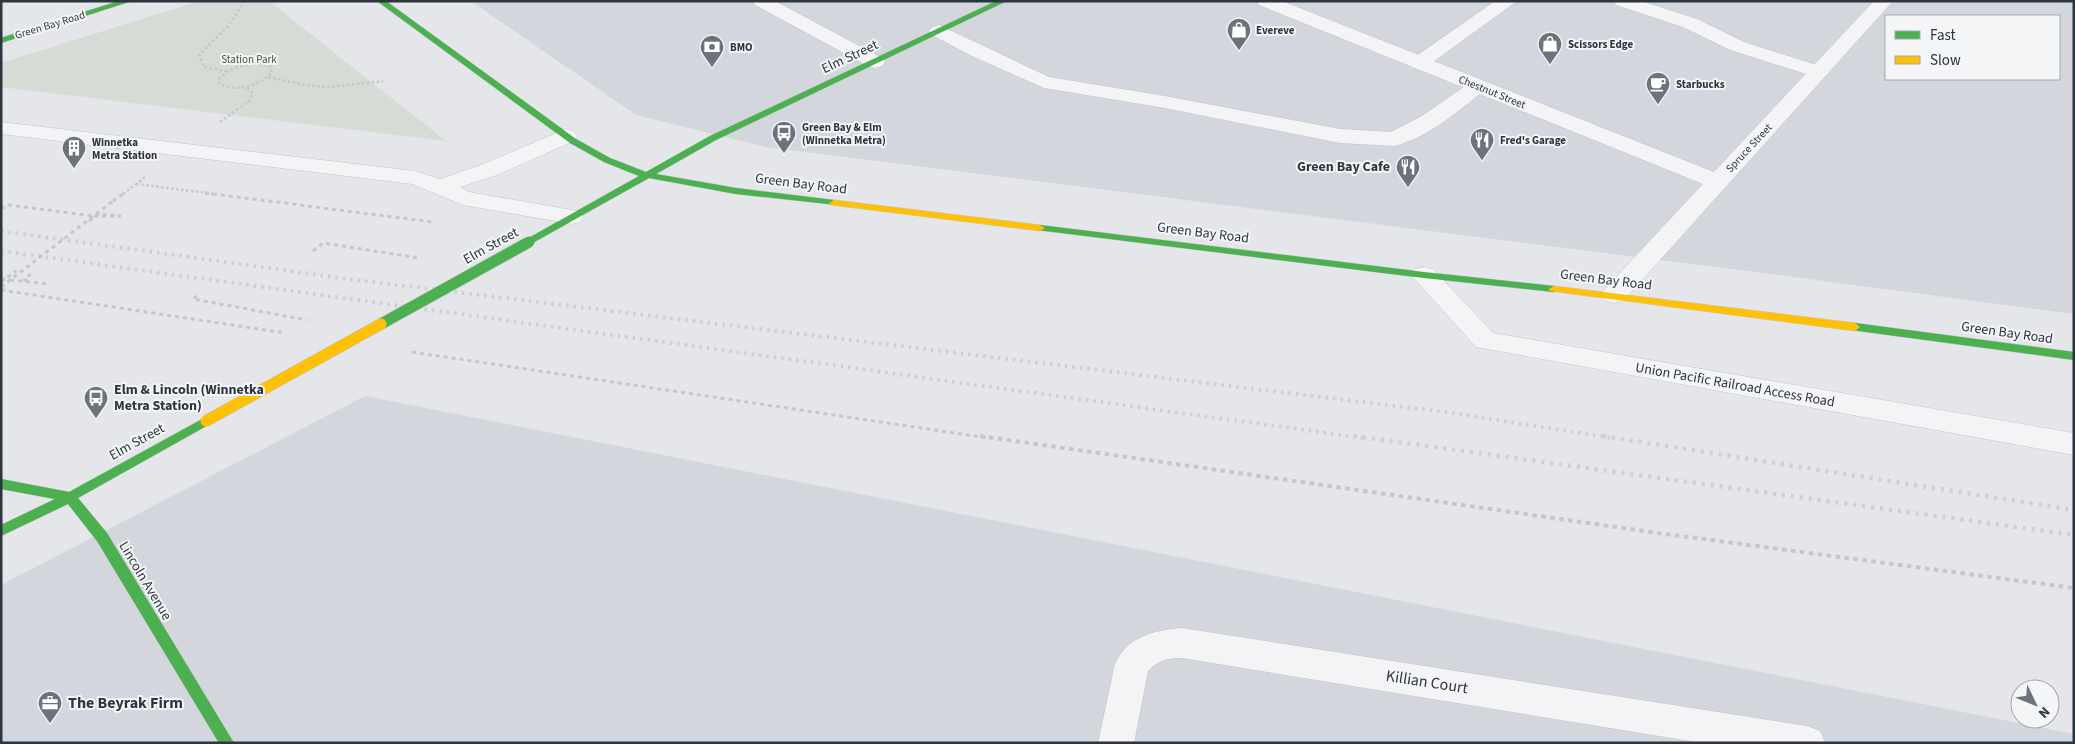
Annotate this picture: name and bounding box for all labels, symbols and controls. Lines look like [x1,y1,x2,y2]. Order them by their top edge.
street label: Green Bay Road [13,7,87,43]
legend [1885,15,2060,80]
shop icon: Evereve [1226,17,1252,51]
place label: Evereve [1256,23,1295,38]
text: Fast [1930,25,1956,46]
shop icon: Scissors Edge [1537,31,1563,65]
bank icon: BMO [699,34,725,68]
street label: Elm Street [818,35,882,79]
place label: Scissors Edge [1568,37,1633,52]
place label: BMO [730,40,753,55]
text: Slow [1930,50,1961,71]
park label: Station Park [221,52,277,67]
cafe icon: Starbucks [1645,71,1671,105]
street label: Chestnut Street [1456,72,1528,112]
place label: Starbucks [1676,77,1725,92]
bus stop icon: Green Bay & Elm (Winnetka Metra) [771,120,797,154]
place label: Green Bay & Elm (Winnetka Metra) [802,120,886,148]
street label: Spruce Street [1722,120,1776,176]
restaurant icon: Fred's Garage [1469,127,1495,161]
place label: Fred's Garage [1500,133,1566,148]
building icon: Winnetka Metra Station [61,135,87,169]
place label: Winnetka Metra Station [92,135,157,163]
restaurant icon: Green Bay Cafe [1395,154,1421,188]
place label: Green Bay Cafe [1297,157,1390,177]
street label: Green Bay Road [754,168,848,200]
street label: Green Bay Road [1156,217,1250,249]
street label: Elm Street [460,222,523,269]
street label: Green Bay Road [1559,264,1653,296]
street label: Green Bay Road [1960,317,2054,349]
street label: Union Pacific Railroad Access Road [1634,358,1836,412]
place label: Elm & Lincoln (Winnetka Metra Station) [114,380,264,416]
bus stop icon: Elm & Lincoln (Winnetka Metra Station) [83,385,109,419]
street label: Elm Street [106,418,169,465]
street label: Lincoln Avenue [114,538,176,624]
street label: Killian Court [1384,665,1470,699]
north arrow [2010,679,2060,729]
office icon: The Beyrak Firm [37,690,63,724]
place label: The Beyrak Firm [68,692,183,714]
text: N [2033,702,2054,722]

